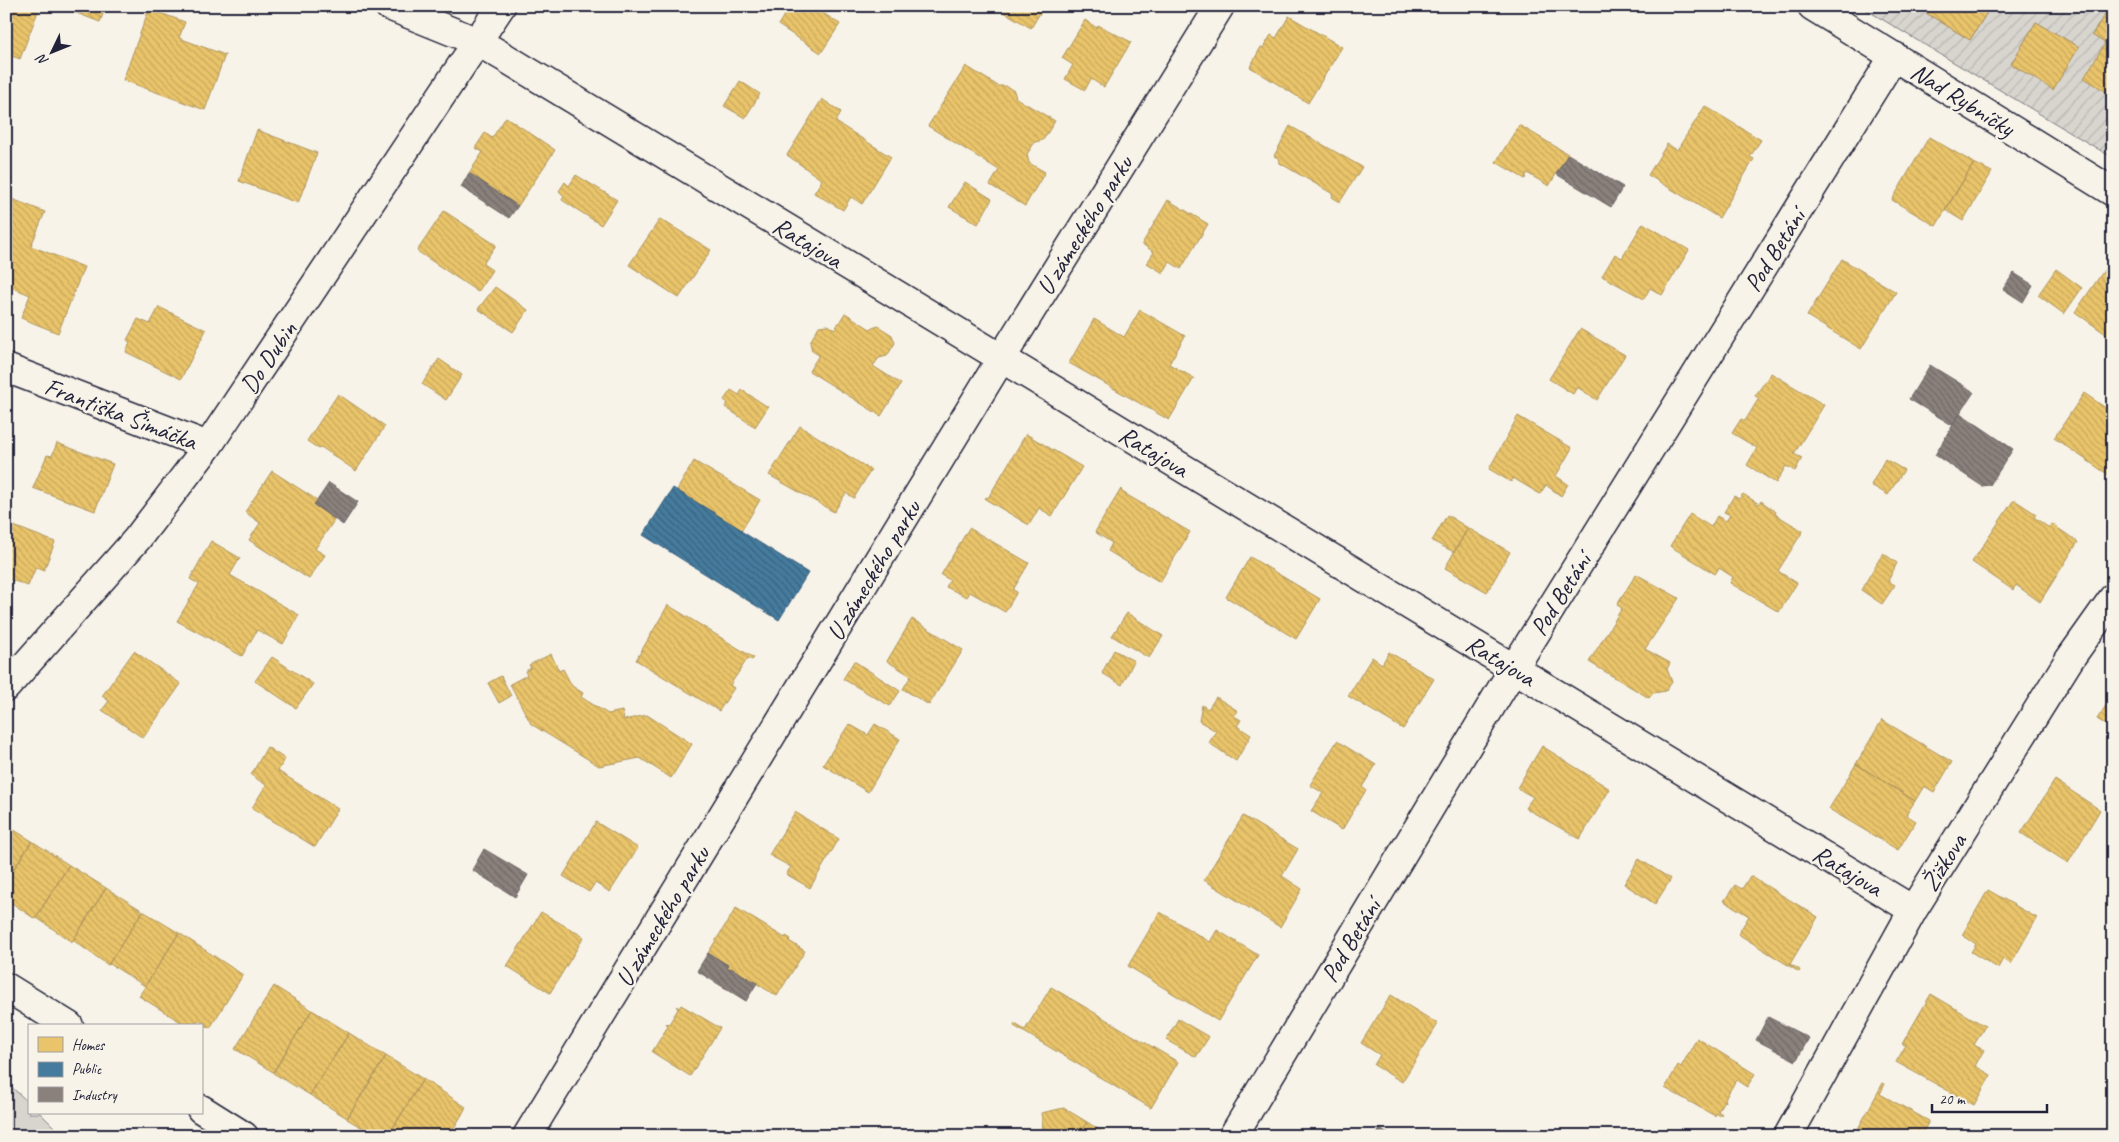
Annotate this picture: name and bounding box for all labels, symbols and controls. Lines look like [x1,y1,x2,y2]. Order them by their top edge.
north arrow [28,28,78,78]
text: N [32,50,52,69]
street label: Nad Rybníčky [1905,56,2021,145]
street label: U zámeckého parku [1029,148,1141,301]
street label: Pod Betání [1737,199,1816,298]
street label: Ratajova [767,210,850,277]
street label: Do Dubin [233,315,305,400]
street label: Františka Šimáčka [40,370,203,458]
street label: Ratajova [1113,419,1196,486]
street label: U zámeckého parku [819,493,929,647]
street label: Pod Betání [1523,543,1602,642]
street label: Ratajova [1460,628,1543,695]
street label: Žižkova [1914,826,1975,897]
street label: Ratajova [1807,838,1890,905]
street label: U zámeckého parku [608,839,718,993]
street label: Pod Betání [1314,888,1391,988]
legend [28,1024,202,1114]
text: Homes [72,1036,106,1055]
text: Public [72,1060,102,1079]
scale bar [1932,1082,2046,1114]
text: Industry [72,1086,119,1105]
text: 20 m [1939,1090,1966,1109]

